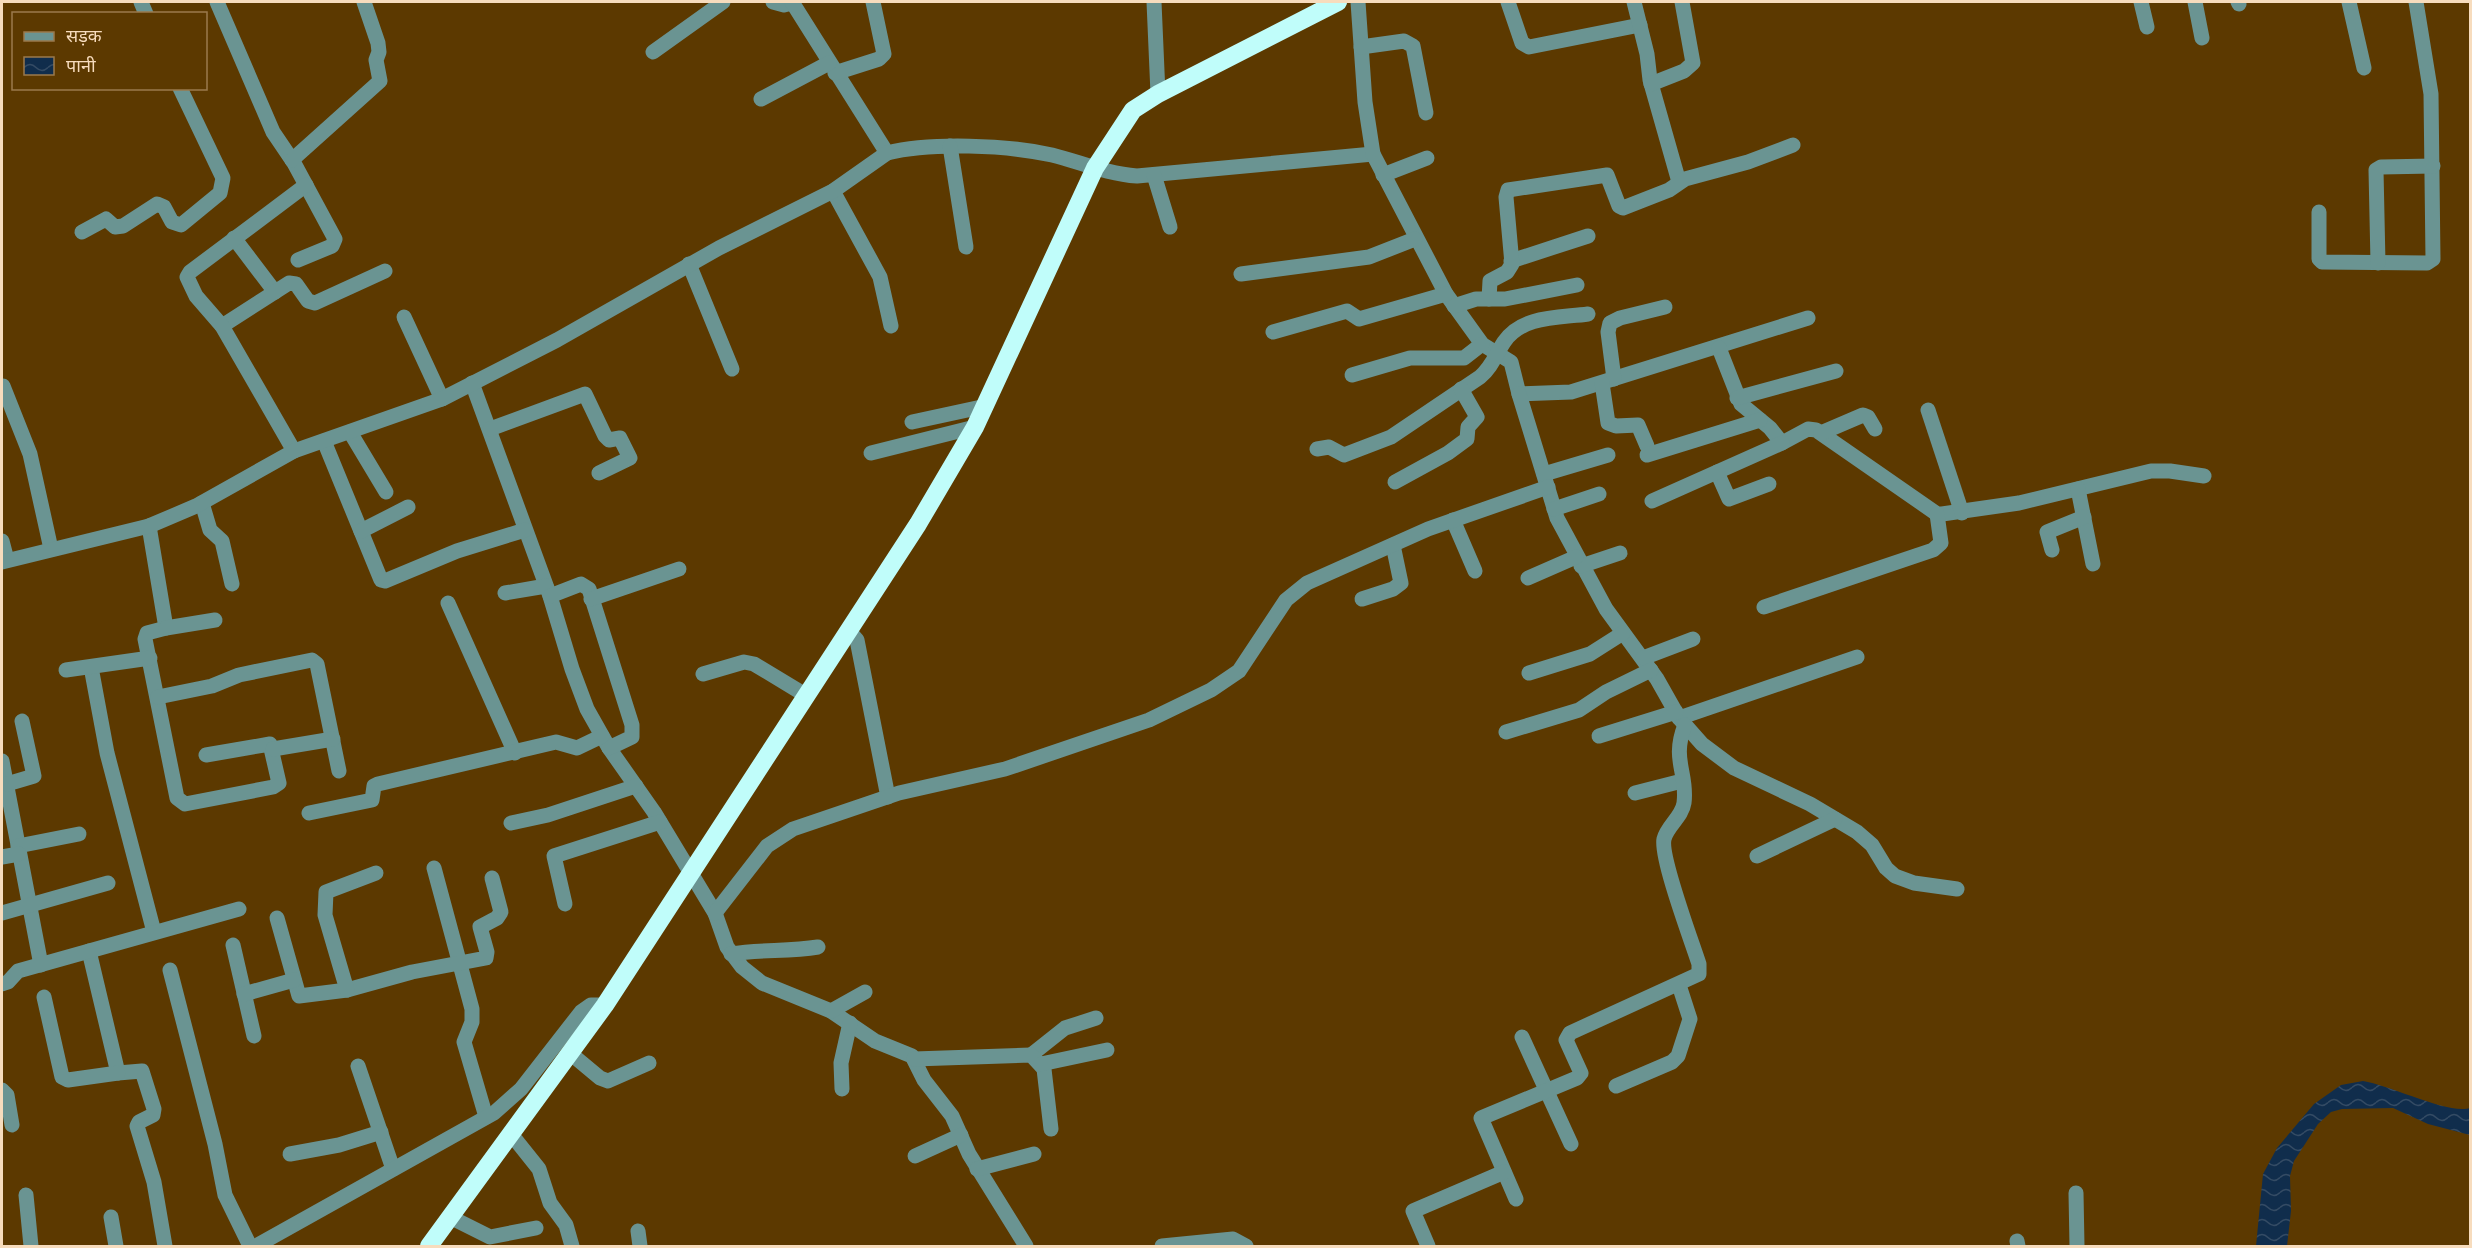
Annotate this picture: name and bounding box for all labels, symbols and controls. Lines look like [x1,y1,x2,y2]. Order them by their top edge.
legend [12,12,207,90]
text: सड़क [66,25,103,46]
text: पानी [66,55,96,76]

